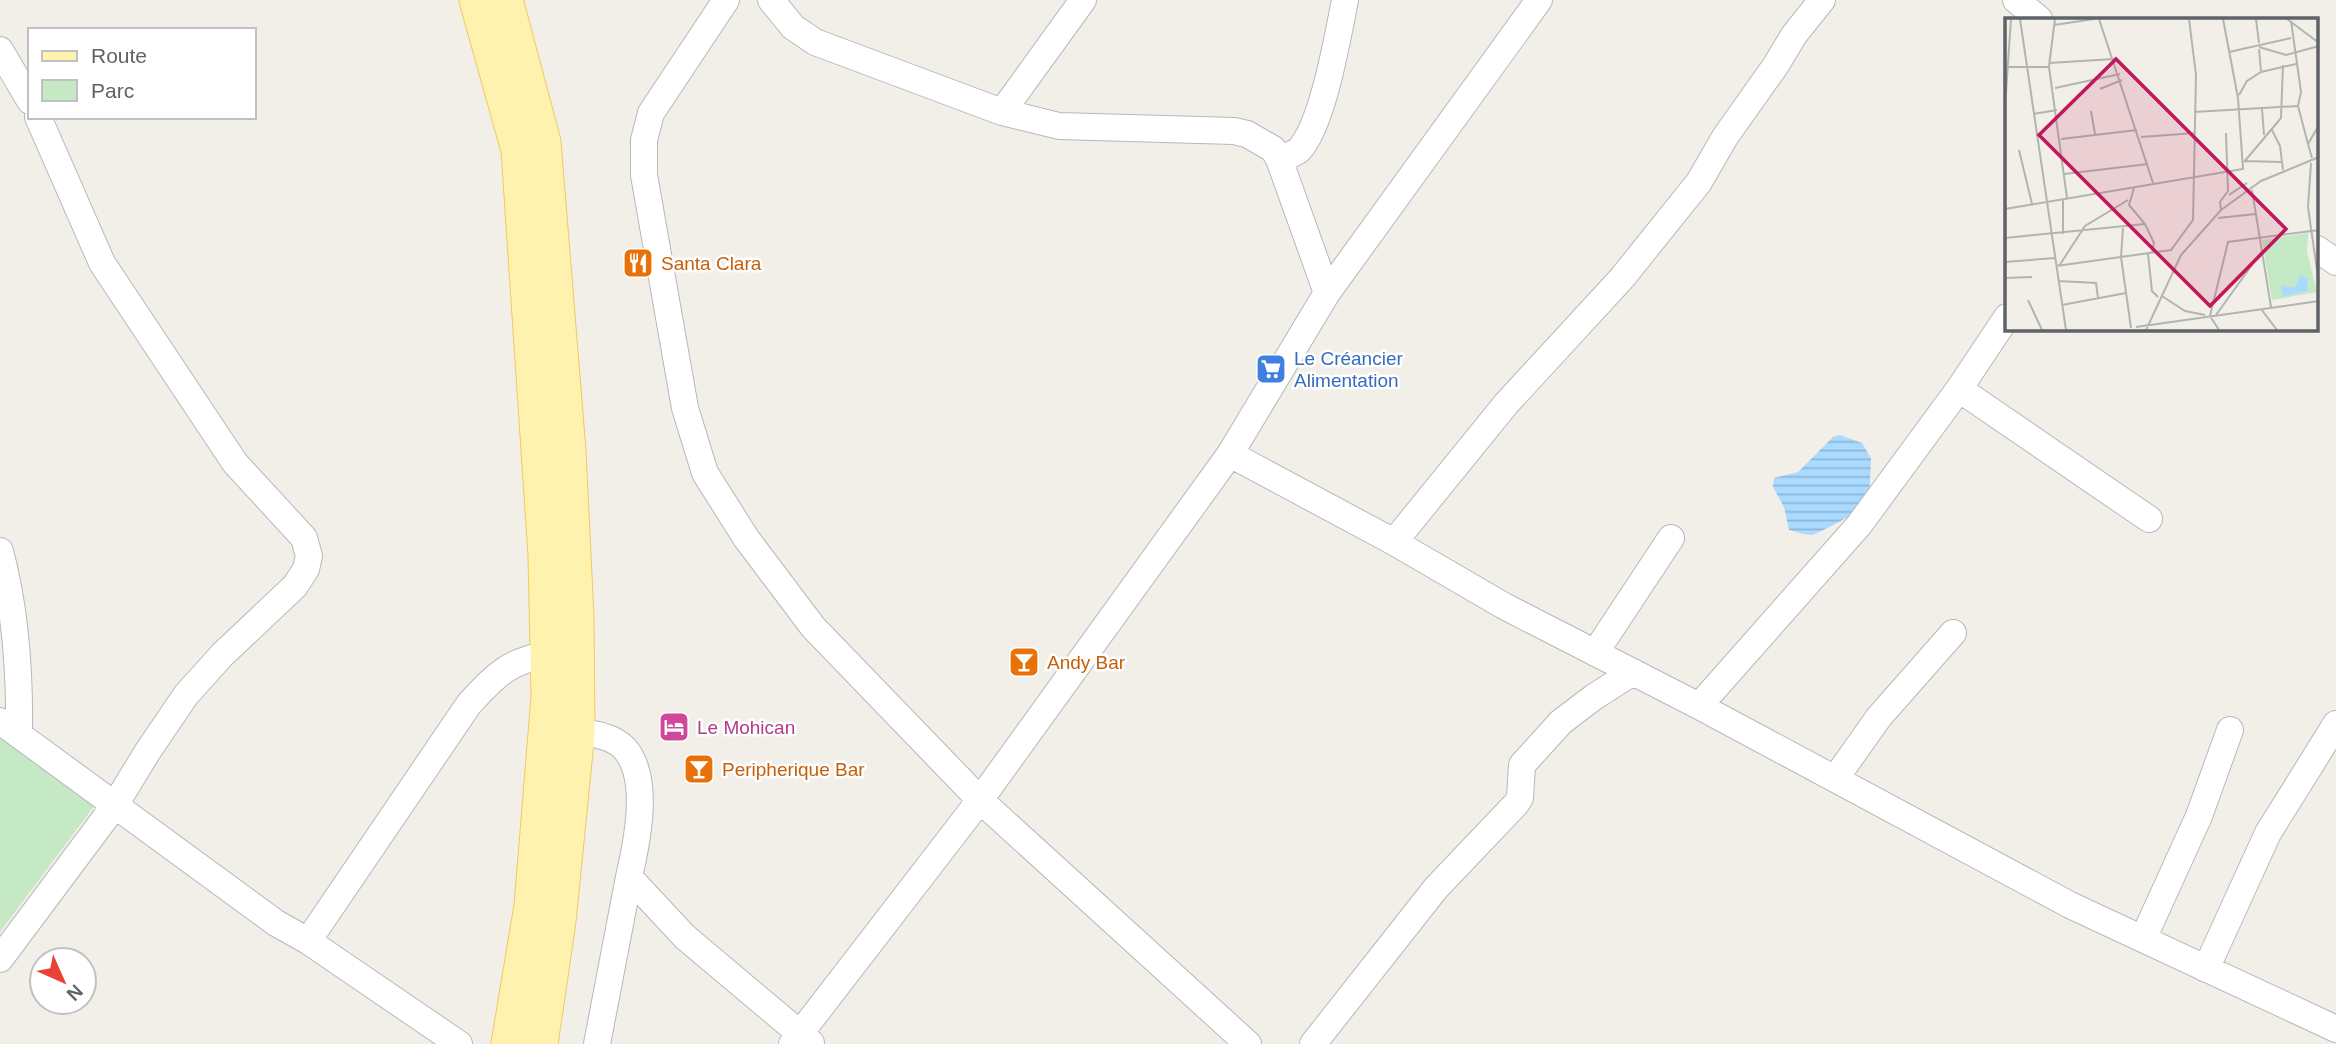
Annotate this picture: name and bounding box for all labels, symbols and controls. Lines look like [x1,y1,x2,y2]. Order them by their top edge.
inset map [2005,18,2318,331]
legend [28,28,256,119]
text: Route [91,44,147,67]
text: Parc [91,79,134,102]
restaurant icon: Santa Clara [621,246,655,280]
place label: Santa Clara [661,253,762,274]
place label: Le Créancier Alimentation [1294,348,1403,391]
supermarket icon: Le Créancier Alimentation [1254,352,1288,386]
bar icon: Andy Bar [1007,645,1041,679]
place label: Andy Bar [1047,652,1126,673]
hotel icon: Le Mohican [657,710,691,744]
place label: Le Mohican [697,717,795,738]
bar icon: Peripherique Bar [682,752,716,786]
place label: Peripherique Bar [722,759,865,780]
north arrow [28,946,98,1016]
text: N [62,980,87,1005]

